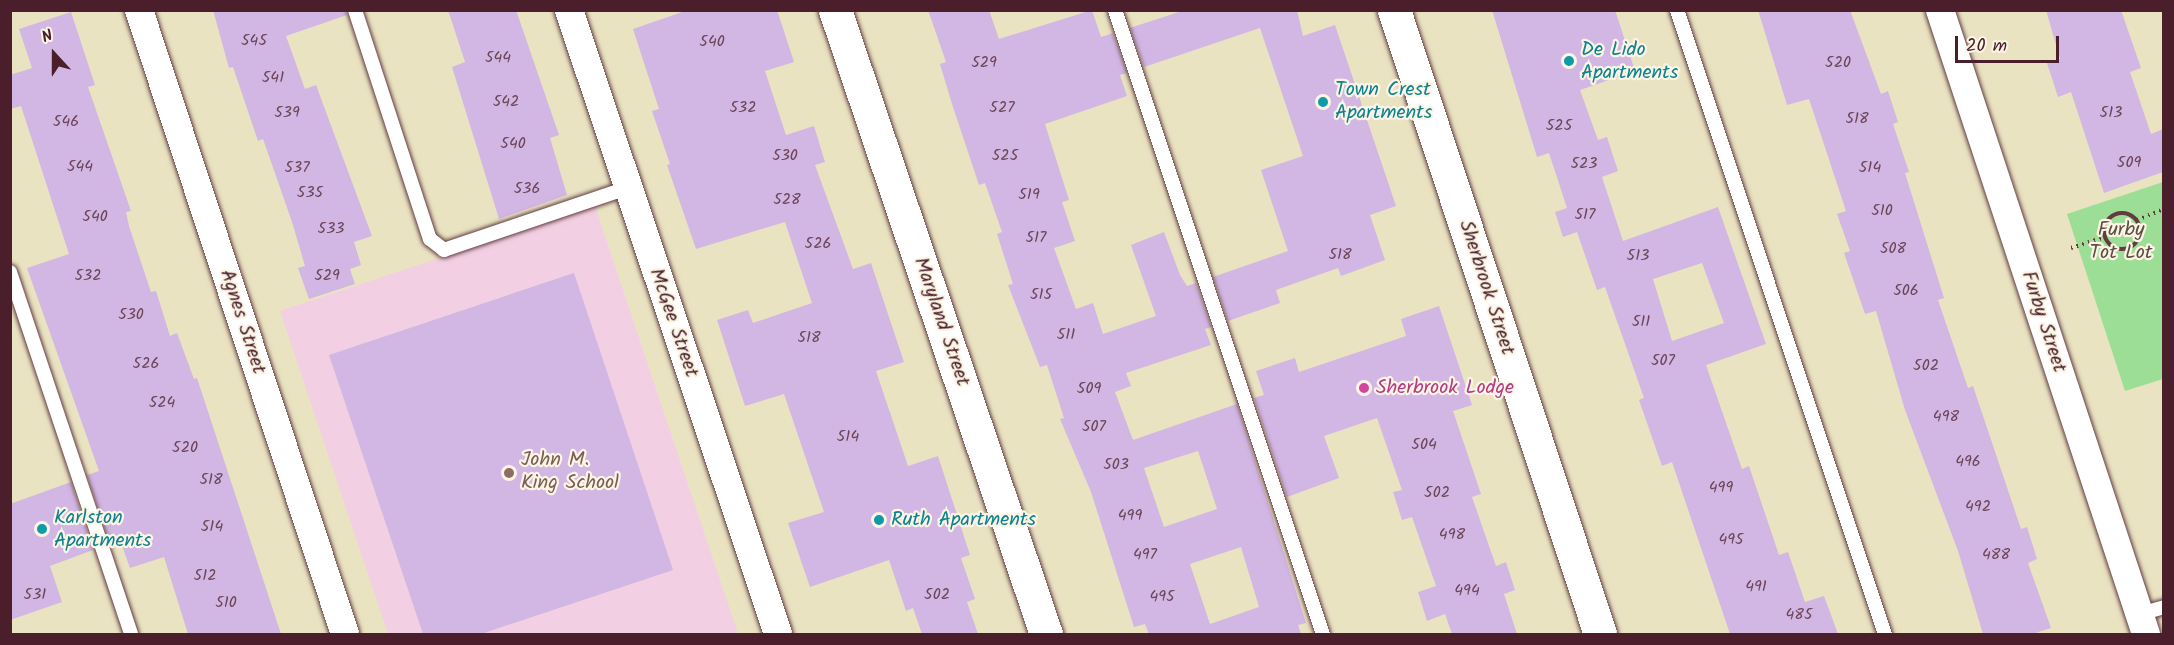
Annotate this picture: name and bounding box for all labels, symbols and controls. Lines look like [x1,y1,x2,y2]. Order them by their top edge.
text: N [38,23,57,50]
north arrow [24,24,84,84]
scale bar [1958,24,2062,62]
house number: 545 [241,31,267,51]
house number: 540 [699,32,725,52]
text: 20 m [1966,32,2007,61]
place label: De Lido Apartments [1581,38,1678,85]
house number: 544 [485,48,511,68]
house number: 529 [971,53,997,73]
house number: 520 [1825,53,1851,73]
marker: De Lido Apartments [1562,54,1576,68]
house number: 541 [262,68,284,88]
place label: Town Crest Apartments [1335,78,1432,125]
house number: 542 [493,92,519,112]
marker: Town Crest Apartments [1316,95,1330,109]
house number: 532 [729,98,757,118]
house number: 527 [989,98,1015,118]
house number: 539 [274,103,300,123]
house number: 513 [2100,103,2122,123]
house number: 518 [1845,109,1869,129]
house number: 546 [53,112,79,132]
house number: 525 [1546,116,1572,136]
house number: 540 [500,134,526,154]
house number: 530 [772,146,798,166]
house number: 525 [992,146,1018,166]
house number: 509 [2117,153,2141,173]
house number: 523 [1570,154,1598,174]
house number: 544 [67,157,93,177]
house number: 537 [284,158,310,178]
house number: 514 [1859,158,1881,178]
house number: 536 [514,179,540,199]
house number: 535 [297,183,323,203]
house number: 519 [1018,185,1040,205]
house number: 528 [773,190,801,210]
house number: 510 [1871,201,1893,221]
house number: 517 [1575,205,1595,225]
house number: 540 [82,207,108,227]
street label: Sherbrook Street [1453,218,1519,358]
park label: Furby Tot Lot [2089,218,2153,265]
house number: 533 [318,219,344,239]
house number: 517 [1026,228,1046,248]
house number: 526 [805,234,831,254]
house number: 508 [1880,239,1906,259]
house number: 518 [1328,245,1352,265]
house number: 513 [1627,246,1649,266]
street label: Maryland Street [908,254,974,390]
street label: McGee Street [643,265,703,381]
house number: 532 [74,266,102,286]
house number: 529 [314,266,340,286]
street label: Agnes Street [214,267,270,377]
street label: Furby Street [2015,268,2071,376]
house number: 506 [1893,281,1919,301]
house number: 515 [1030,285,1052,305]
house number: 530 [118,305,144,325]
house number: 511 [1632,312,1650,332]
house number: 511 [1057,325,1075,345]
house number: 518 [797,328,821,348]
house number: 507 [1651,351,1675,371]
house number: 526 [133,354,159,374]
house number: 502 [1913,356,1939,376]
place label: Sherbrook Lodge [1376,376,1514,400]
house number: 509 [1077,379,1101,399]
marker: Sherbrook Lodge [1357,381,1371,395]
house number: 524 [149,393,175,413]
house number: 498 [1933,407,1959,427]
house number: 507 [1082,417,1106,437]
house number: 514 [837,427,859,447]
house number: 504 [1411,435,1437,455]
house number: 520 [172,438,198,458]
place label: John M. King School [521,449,619,496]
house number: 496 [1955,452,1981,472]
house number: 503 [1103,455,1129,475]
marker: John M. King School [502,466,516,480]
house number: 518 [199,470,223,490]
house number: 499 [1709,478,1733,498]
house number: 502 [1424,483,1450,503]
house number: 492 [1965,497,1991,517]
place label: Karlston Apartments [54,506,151,553]
house number: 499 [1118,506,1142,526]
place label: Ruth Apartments [891,508,1036,532]
marker: Ruth Apartments [872,513,886,527]
house number: 514 [201,517,223,537]
marker: Karlston Apartments [35,522,49,536]
house number: 498 [1439,525,1465,545]
house number: 495 [1718,530,1744,550]
house number: 497 [1133,545,1157,565]
house number: 488 [1982,545,2010,565]
house number: 512 [194,566,216,586]
house number: 491 [1745,577,1767,597]
house number: 494 [1454,581,1480,601]
house number: 531 [24,585,46,605]
house number: 502 [924,585,950,605]
house number: 495 [1149,587,1175,607]
house number: 510 [215,593,237,613]
house number: 485 [1785,605,1813,625]

